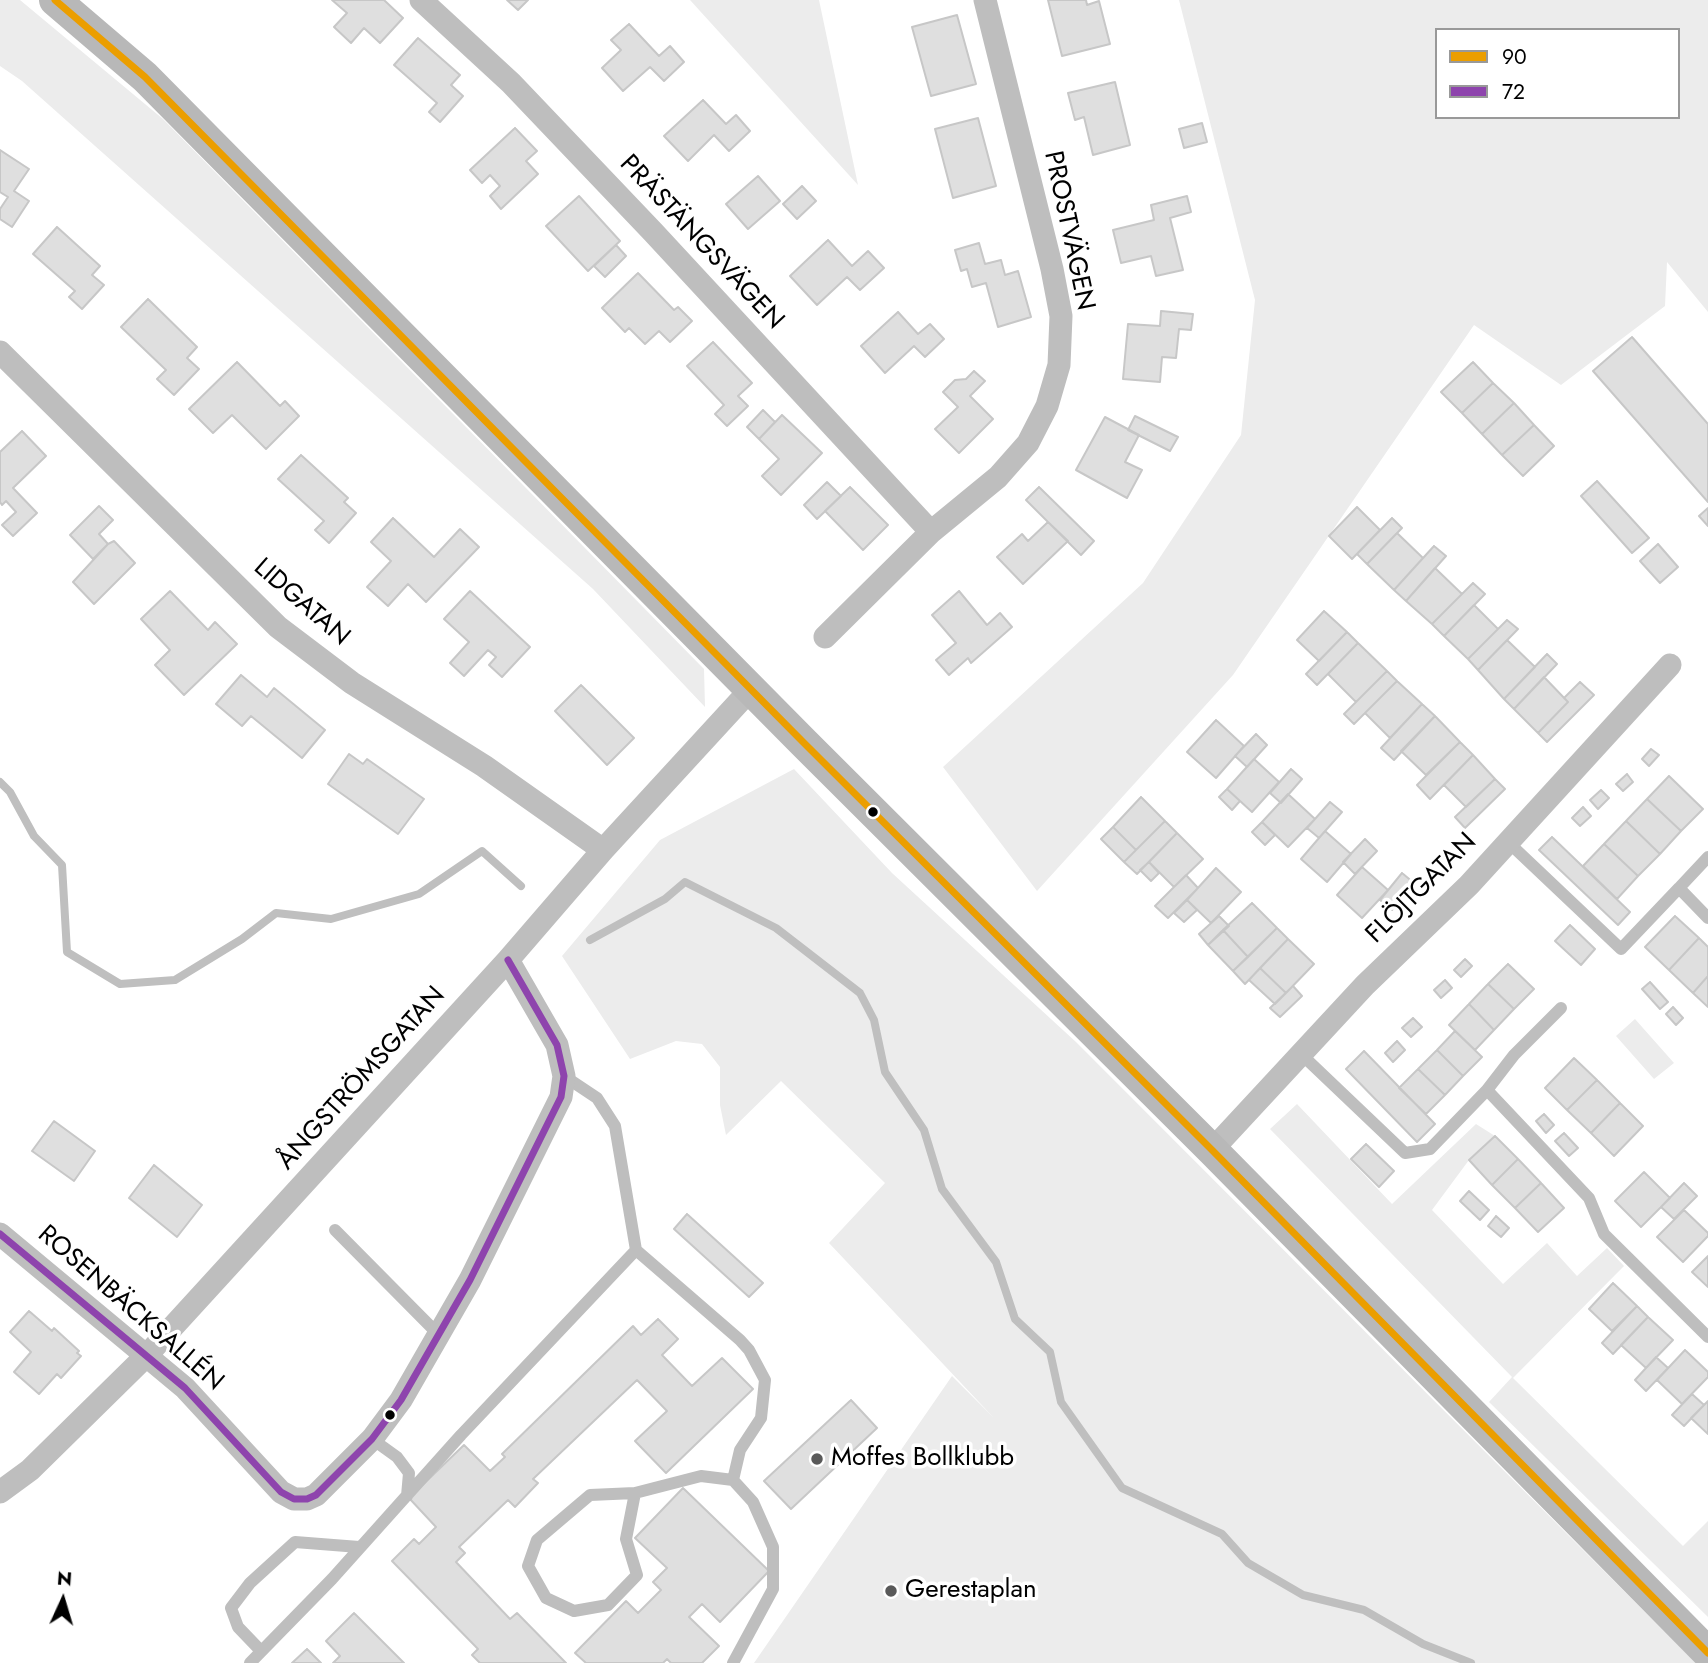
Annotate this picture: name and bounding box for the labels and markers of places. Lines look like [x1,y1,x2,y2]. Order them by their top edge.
unlabelled marker [866,805,880,819]
unlabelled marker [383,1408,397,1422]
place label: Moffes Bollklubb [831,1443,1014,1475]
marker: Moffes Bollklubb [809,1451,825,1467]
place label: Gerestaplan [905,1575,1037,1607]
marker: Gerestaplan [883,1583,899,1599]

